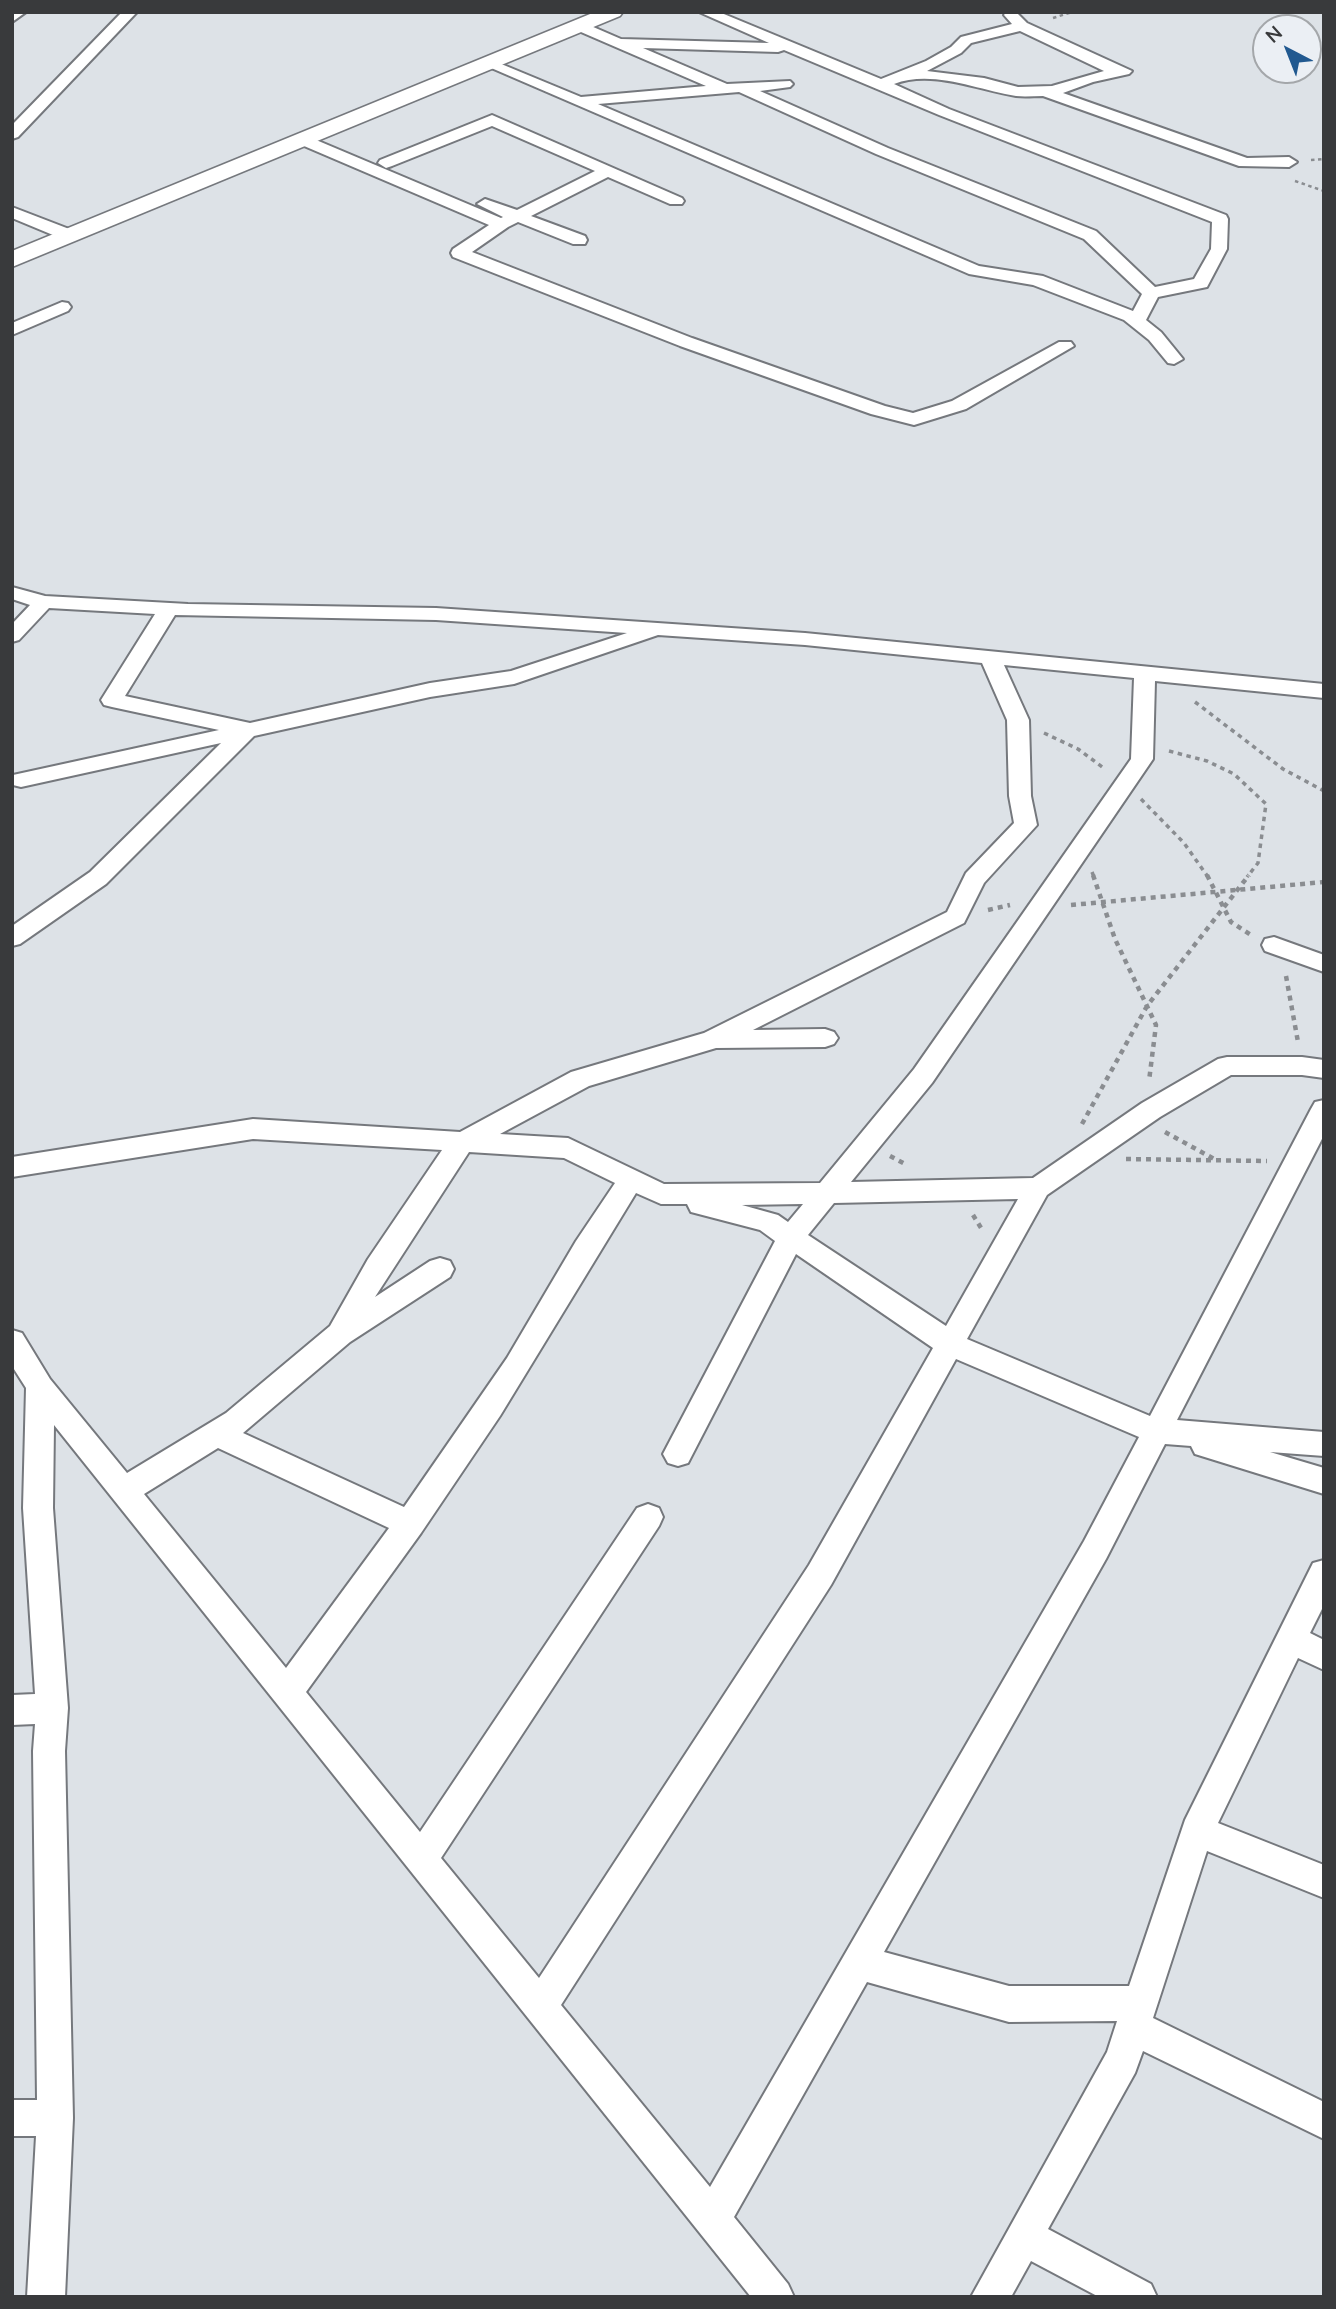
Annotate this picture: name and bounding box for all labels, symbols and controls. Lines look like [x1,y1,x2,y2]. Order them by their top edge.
north arrow [1252,14,1322,84]
text: N [1260,20,1288,49]

